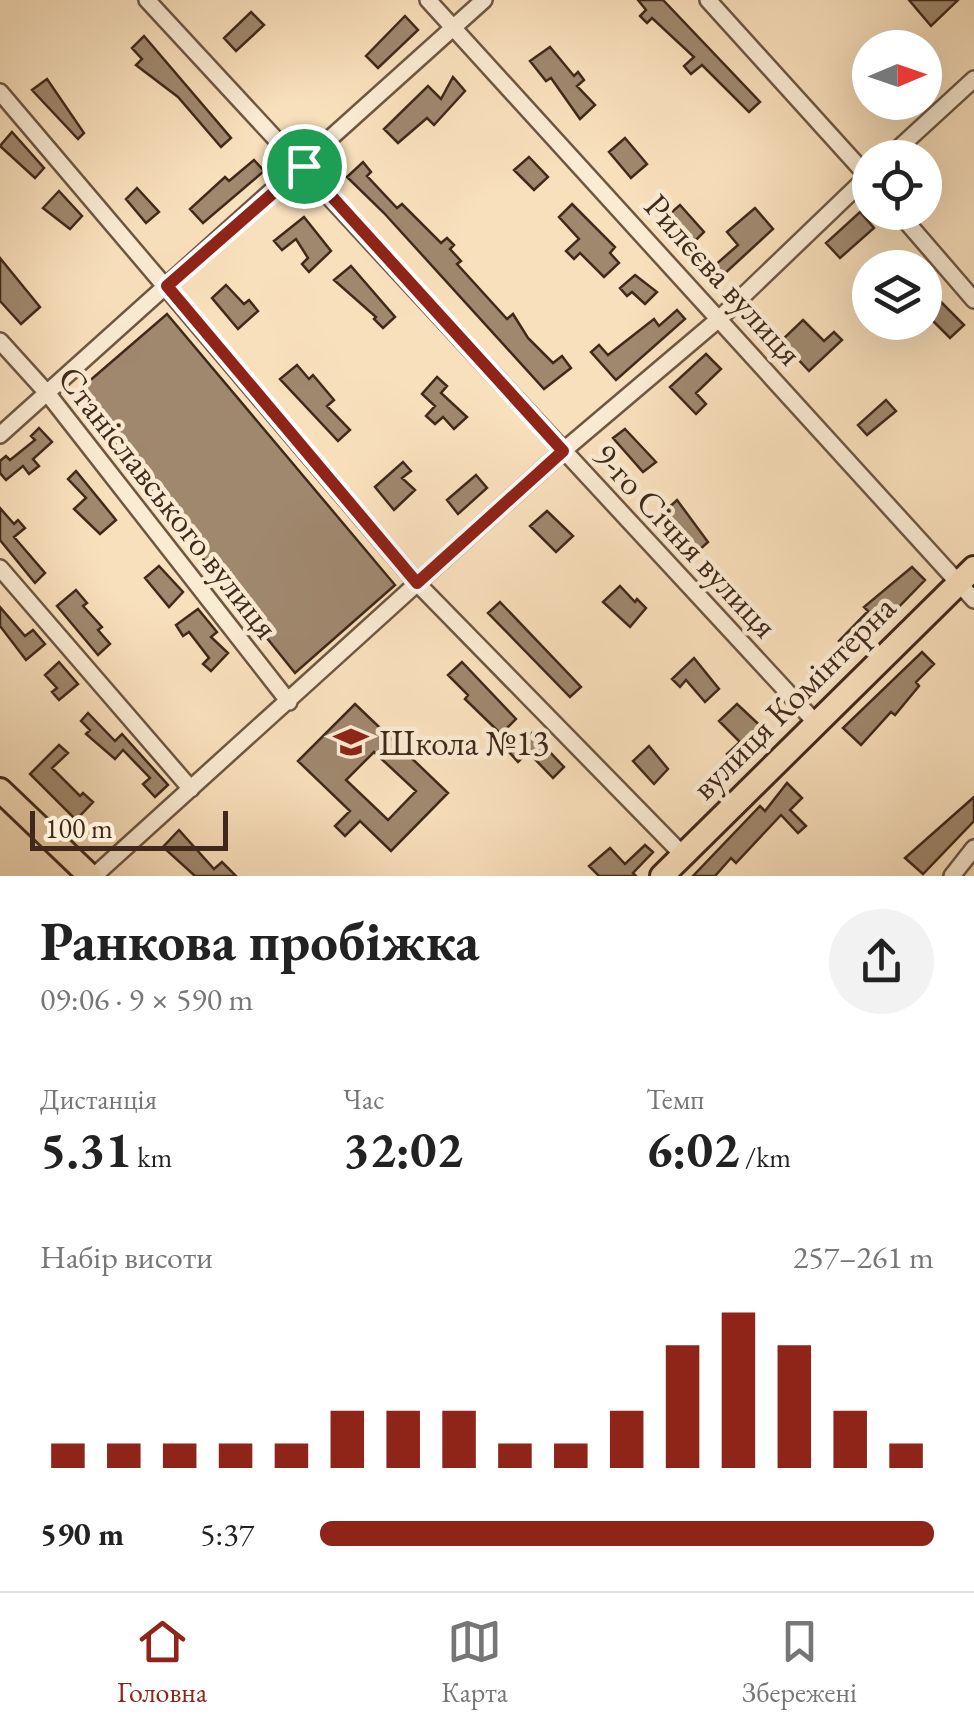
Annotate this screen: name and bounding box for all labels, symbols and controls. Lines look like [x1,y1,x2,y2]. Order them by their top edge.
north arrow [852,30,942,120]
map controls [852,30,942,340]
pin [262,124,347,209]
icon: arrive [277,139,332,194]
button: locate [852,140,942,230]
street label: Рилєєва вулиця [634,184,813,375]
button: layers [852,250,942,340]
street label: Станіславського вулиця [48,357,290,648]
street label: 9-го Січня вулиця [583,433,788,648]
street label: вулиця Комінтерна [681,585,906,809]
place label: Школа №13 [379,720,549,765]
school or university icon: Школа №13 [332,723,370,761]
scale bar [30,806,228,850]
text: 100 m [45,810,113,846]
text: Ранкова пробіжка [40,905,479,976]
button: share [829,909,934,1014]
text: 09:06 · 9 × 590 m [40,978,253,1020]
text: Дистанція [40,1081,157,1117]
text: Час [343,1081,385,1117]
text: Темп [646,1081,704,1117]
text: 5.31 [40,1117,132,1182]
text: 32:02 [343,1117,463,1182]
text: 6:02 [646,1117,739,1182]
text: km [132,1139,172,1175]
text: /km [739,1139,791,1175]
text: Набір висоти [40,1236,213,1278]
text: 257–261 m [793,1236,934,1278]
text: 590 m [40,1513,124,1555]
text: 5:37 [200,1513,254,1555]
tab: Головна [117,1614,207,1710]
tab: Карта [441,1614,508,1710]
tab: Збережені [742,1614,857,1710]

